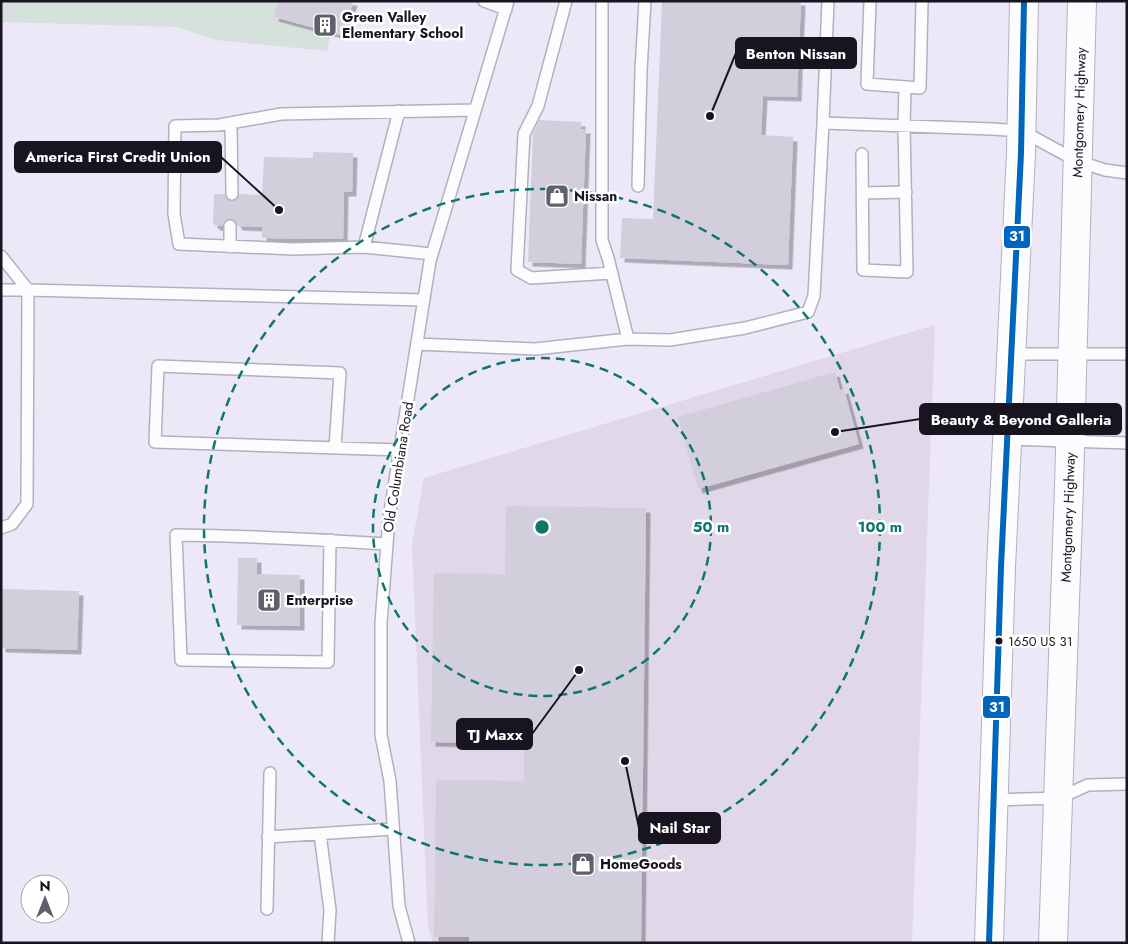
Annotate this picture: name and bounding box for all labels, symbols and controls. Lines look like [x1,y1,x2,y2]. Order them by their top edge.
place label: Green Valley Elementary School [342,7,463,43]
building icon: Green Valley Elementary School [312,12,338,38]
callout: Benton Nissan [736,38,856,68]
text: Benton Nissan [746,43,846,65]
street label: Montgomery Highway [1067,46,1091,178]
callout: America First Credit Union [15,142,221,172]
text: America First Credit Union [24,146,211,168]
shop icon: Nissan [544,183,570,209]
place label: Nissan [574,186,617,206]
line badge: 31 [1003,225,1031,249]
text: 31 [1009,226,1025,246]
street label: Old Columbiana Road [378,400,418,534]
callout: Beauty & Beyond Galleria [920,404,1121,434]
text: Beauty & Beyond Galleria [931,409,1111,431]
street label: Montgomery Highway [1056,451,1080,583]
text: 50 m [693,516,729,538]
text: 100 m [858,516,902,538]
centre of rings [533,518,551,536]
building icon: Enterprise [256,587,282,613]
place label: Enterprise [286,590,353,610]
place label: 1650 US 31 [1008,632,1072,651]
marker: 1650 US 31 [994,636,1004,646]
line badge: 31 [982,695,1011,719]
text: 31 [989,697,1005,717]
callout: TJ Maxx [457,719,532,749]
text: TJ Maxx [467,724,523,746]
callout: Nail Star [639,813,720,843]
text: Nail Star [649,817,711,839]
shop icon: HomeGoods [570,851,596,877]
place label: HomeGoods [600,854,682,874]
north arrow [20,874,70,924]
text: N [39,876,51,896]

